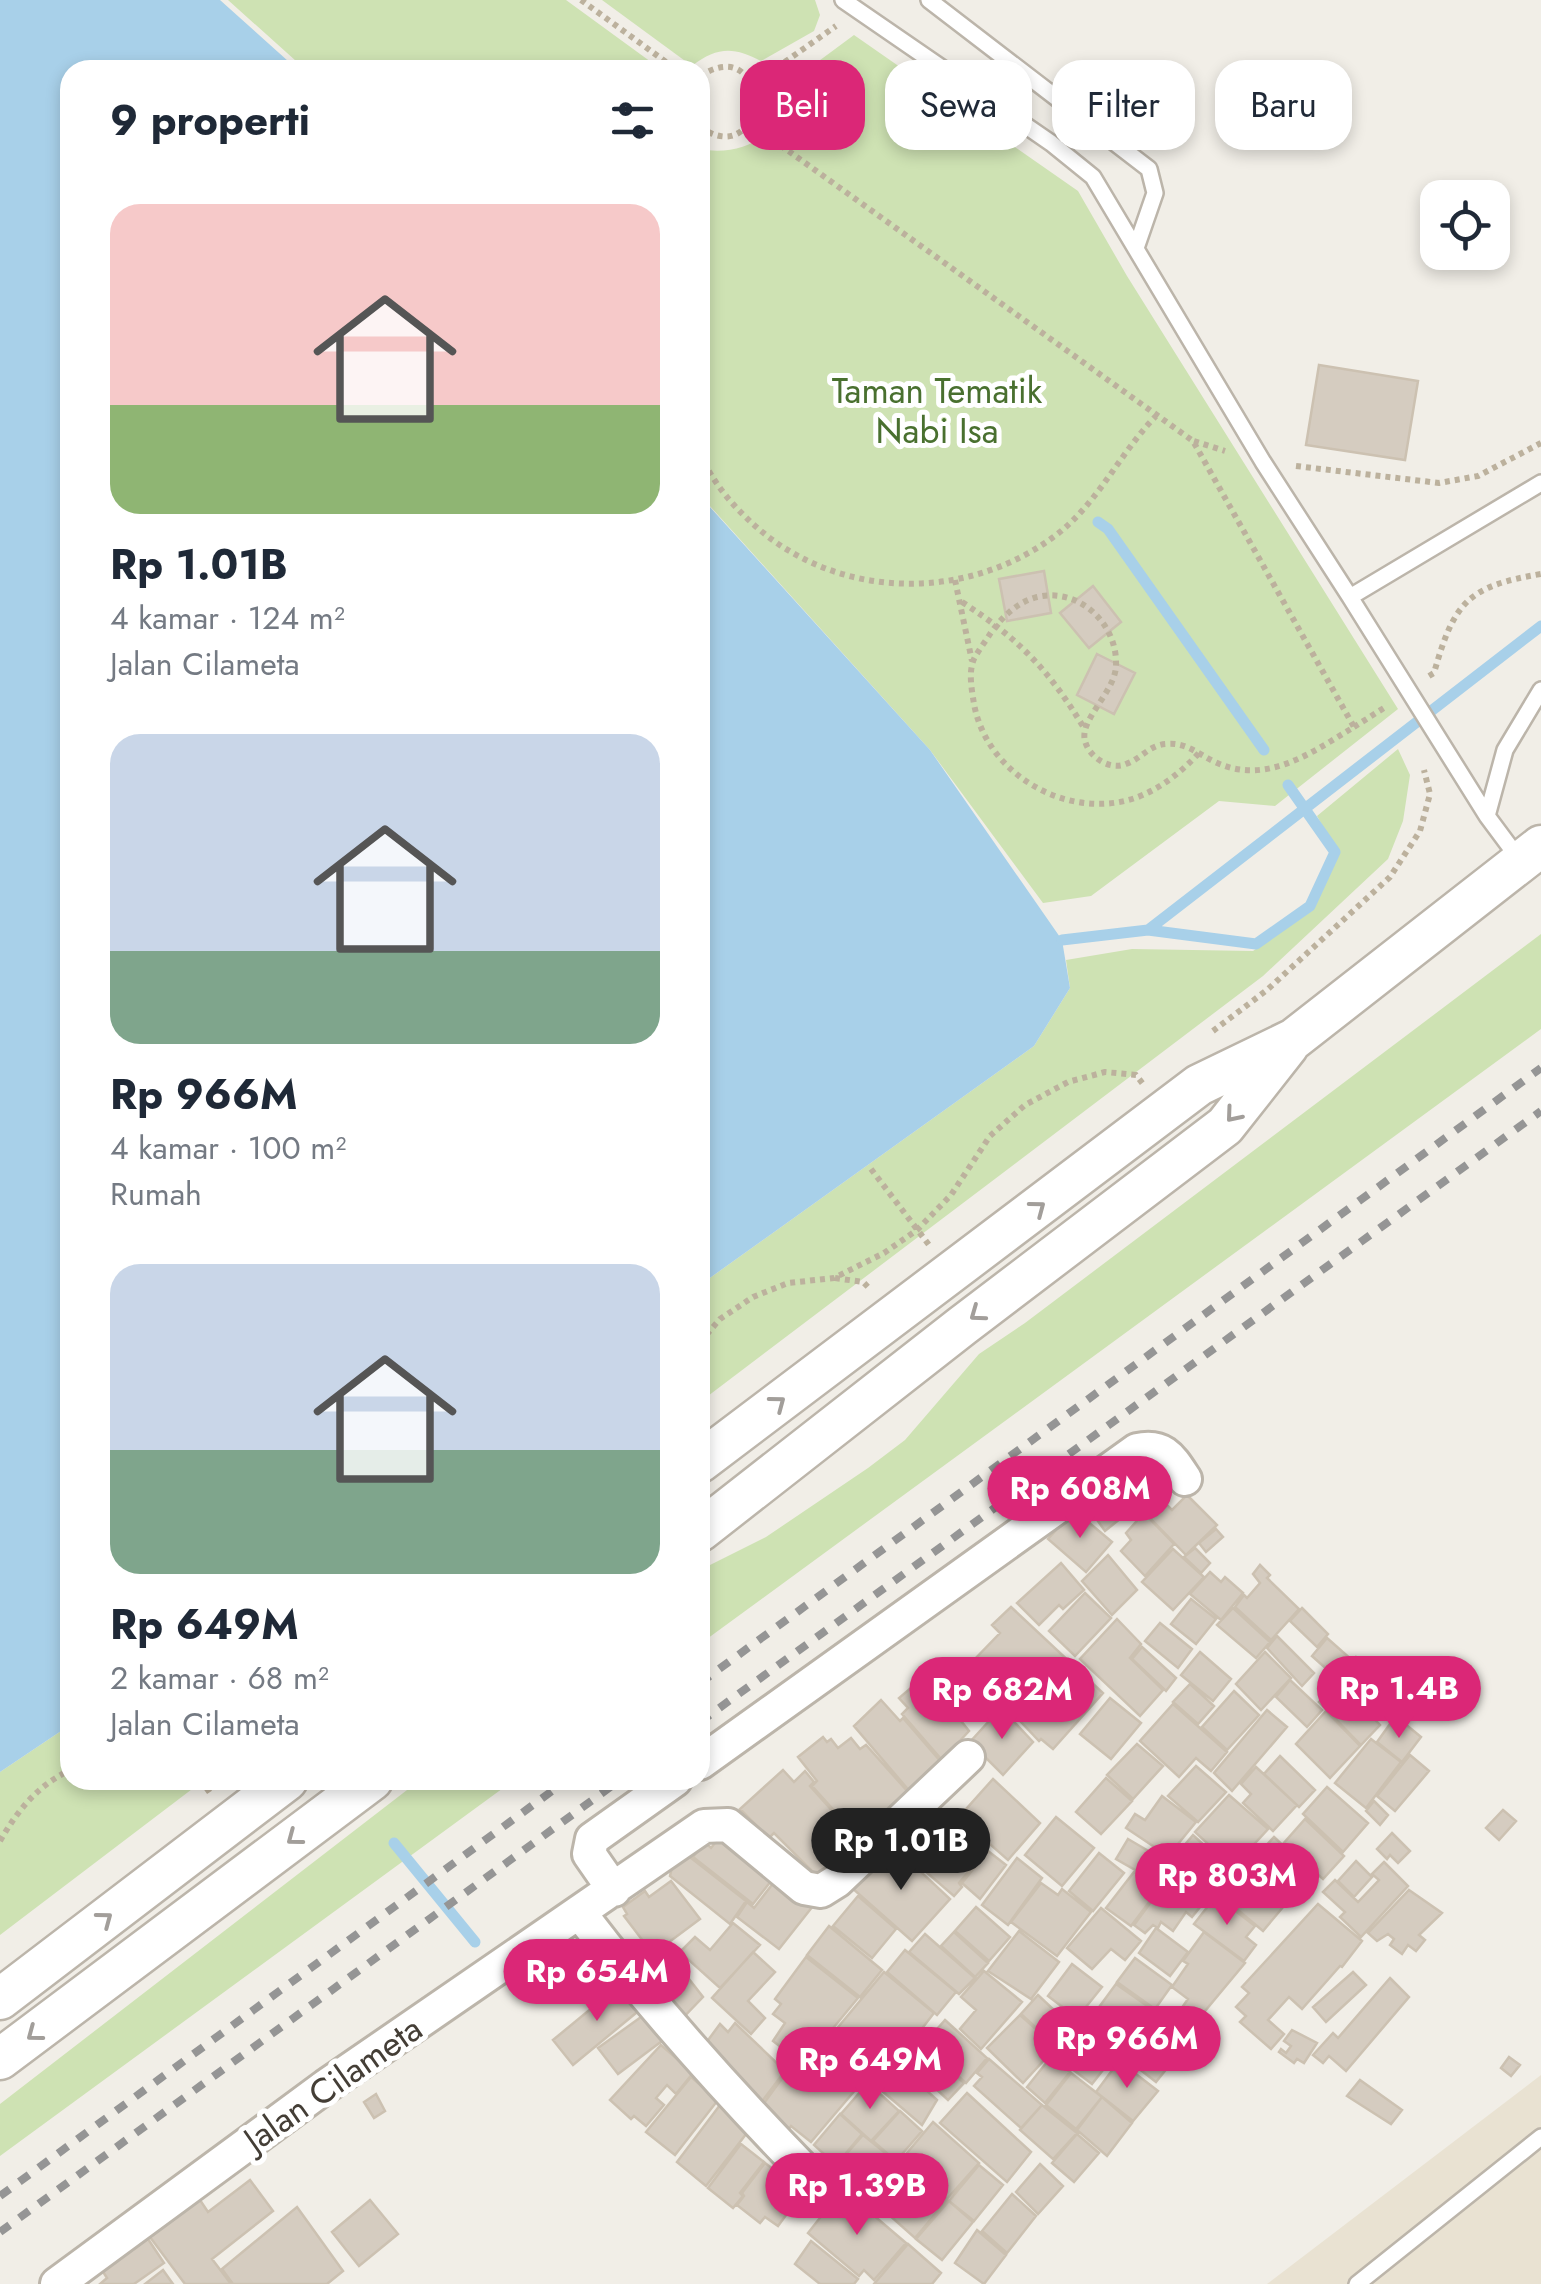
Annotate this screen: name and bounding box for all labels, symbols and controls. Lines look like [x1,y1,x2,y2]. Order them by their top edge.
chip: Beli [740,60,865,150]
chip: Sewa [885,60,1032,150]
chip: Filter [1052,60,1195,150]
chip: Baru [1215,60,1352,150]
text: 9 properti [110,90,310,151]
icon: filters [605,93,660,148]
map controls [1420,180,1510,270]
button: locate [1420,180,1510,270]
icon: home [295,269,475,449]
park label: Taman Tematik Nabi Isa [832,366,1043,456]
text: Rp 1.01B [110,534,288,595]
text: 4 kamar · 124 m² [110,595,345,641]
text: Jalan Cilameta [110,641,300,687]
icon: home [295,799,475,979]
text: Rp 966M [110,1064,297,1125]
one-way arrow [1227,1104,1245,1122]
text: 4 kamar · 100 m² [110,1125,346,1171]
text: Rumah [110,1171,202,1217]
one-way arrow [1027,1203,1045,1220]
one-way arrow [970,1303,988,1320]
icon: home [295,1329,475,1509]
one-way arrow [767,1398,785,1415]
pin: Rp 608M [988,1456,1172,1541]
text: Rp 608M [1009,1465,1151,1511]
text: Rp 649M [110,1594,299,1655]
text: 2 kamar · 68 m² [110,1655,329,1701]
pin: Rp 1.4B [1307,1656,1491,1741]
pin: Rp 682M [910,1657,1094,1742]
text: Rp 1.4B [1339,1665,1459,1711]
text: Rp 682M [931,1666,1073,1712]
text: Jalan Cilameta [110,1701,300,1747]
pin: Rp 1.01B [798,1808,1004,1893]
text: Rp 1.01B [833,1817,969,1863]
one-way arrow [287,1827,305,1844]
pin: Rp 803M [1135,1843,1319,1928]
text: Rp 803M [1157,1852,1297,1898]
one-way arrow [94,1913,112,1930]
pin: Rp 654M [505,1939,689,2024]
text: Rp 654M [526,1948,668,1994]
street label: Jalan Cilameta [230,2004,432,2166]
pin: Rp 966M [1035,2006,1219,2091]
text: Rp 966M [1056,2015,1198,2061]
one-way arrow [27,2022,45,2039]
pin: Rp 649M [778,2027,962,2112]
text: Rp 649M [798,2036,942,2082]
pin: Rp 1.39B [754,2153,960,2238]
text: Rp 1.39B [787,2162,927,2208]

